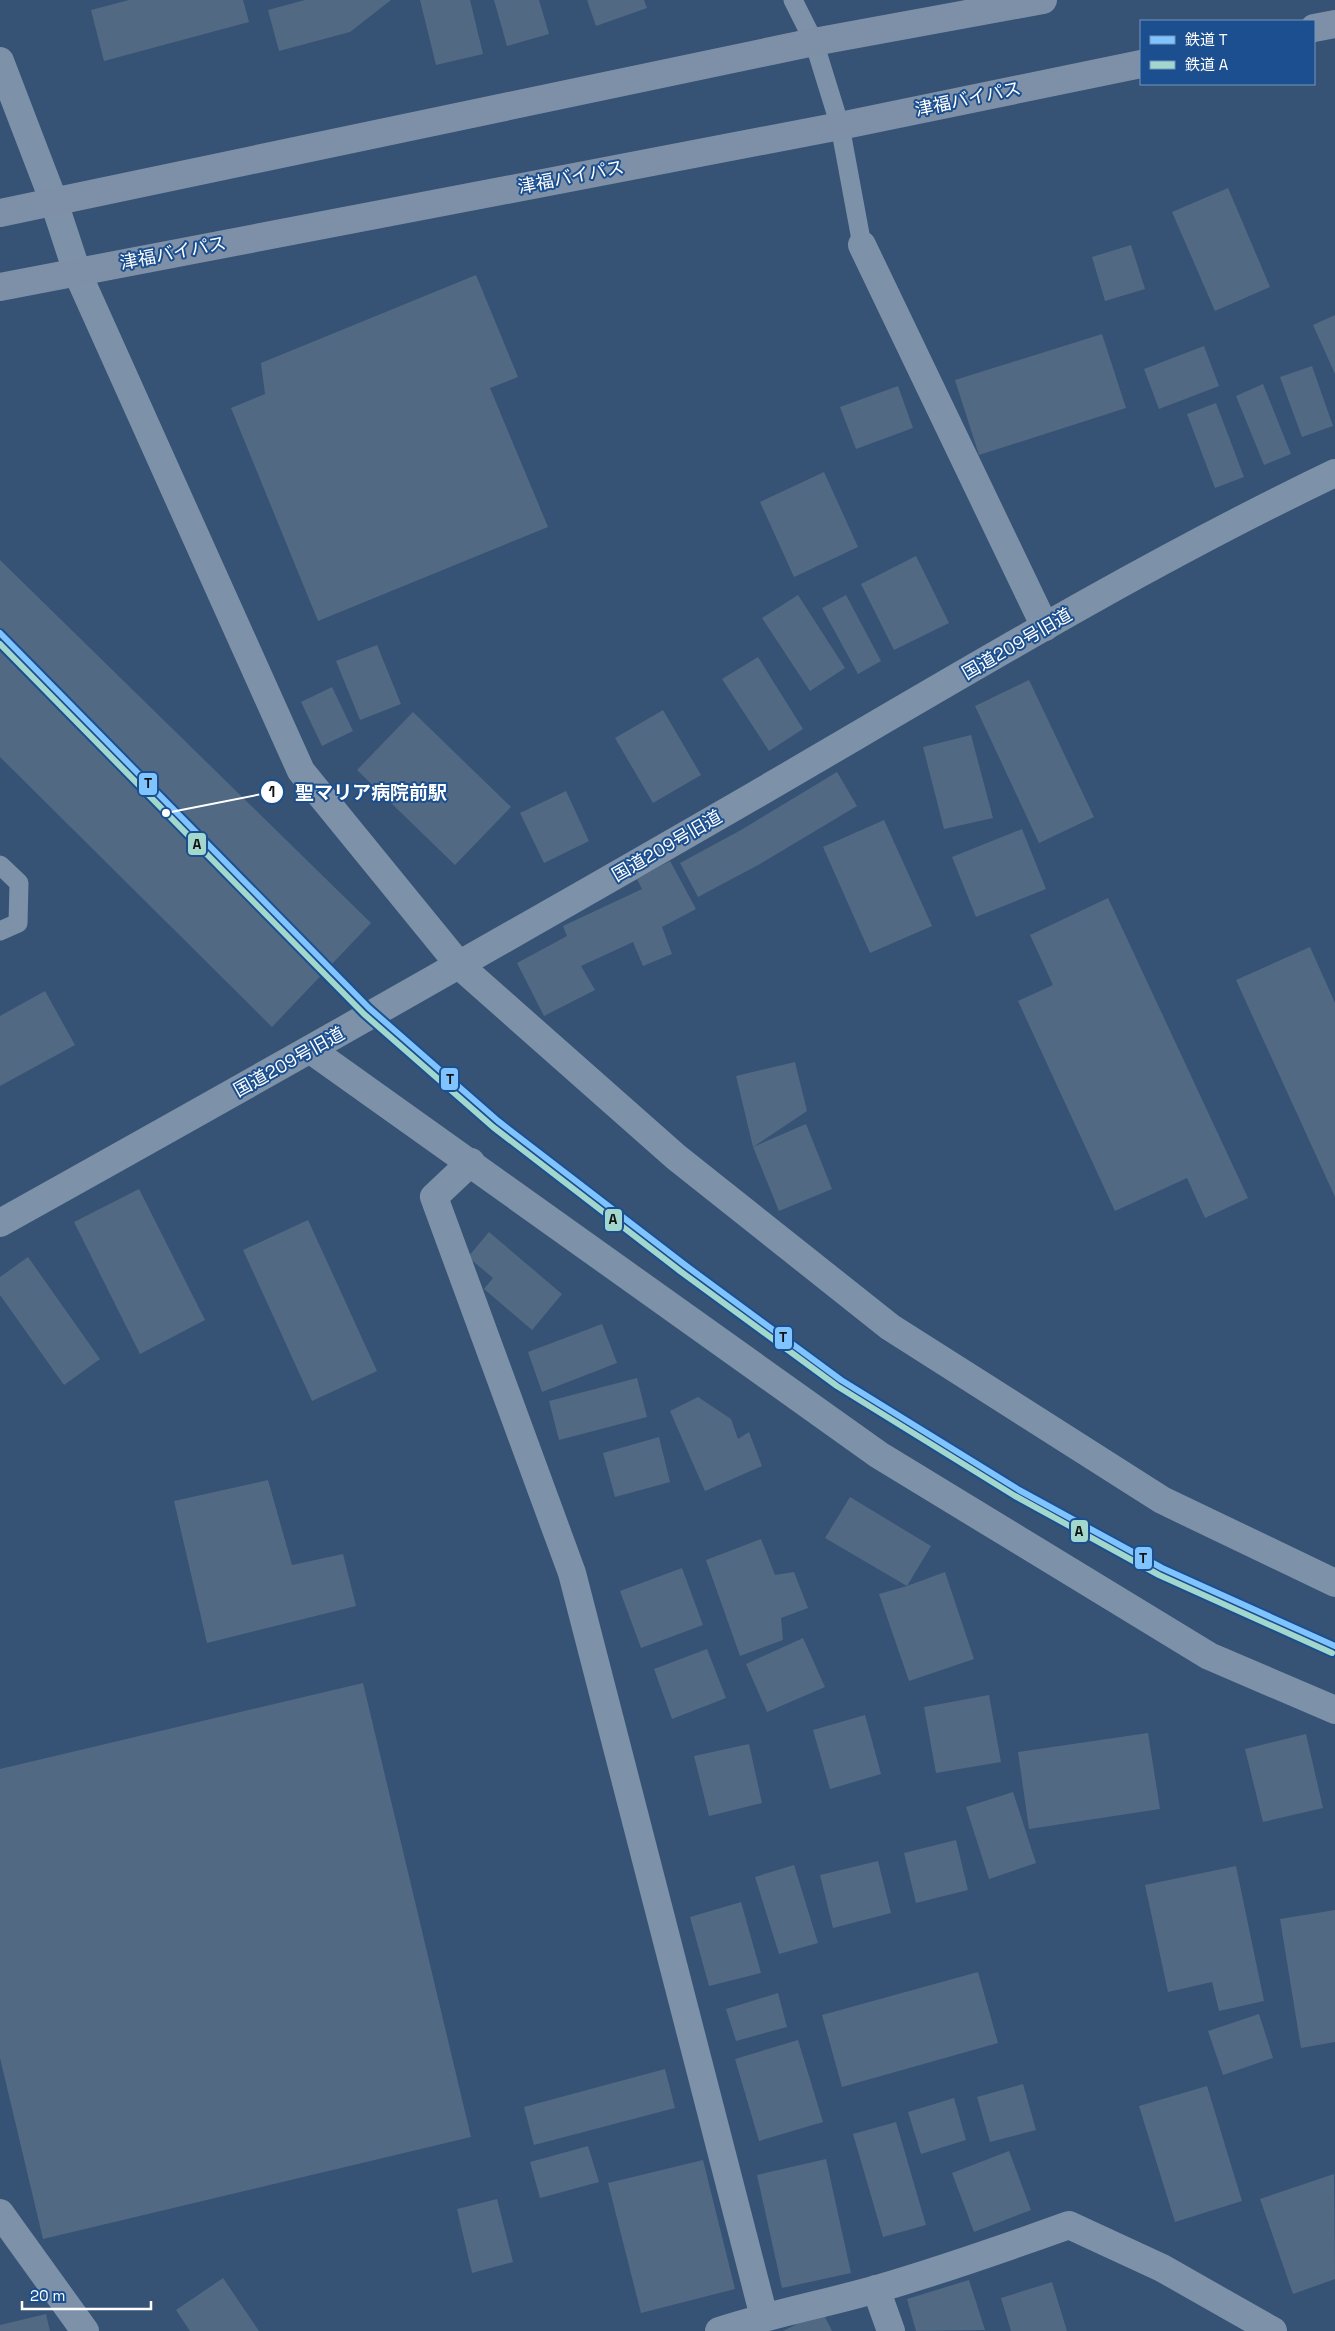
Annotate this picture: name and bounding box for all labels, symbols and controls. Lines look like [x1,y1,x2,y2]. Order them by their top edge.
legend [1140,20,1315,85]
text: 鉄道 T [1185,30,1228,49]
text: 鉄道 A [1185,55,1229,74]
street label: 津福バイパス [913,76,1023,121]
street label: 津福バイパス [516,155,626,198]
street label: 津福バイパス [118,231,228,274]
street label: 国道209号旧道 [958,603,1076,684]
line badge: T [138,772,158,796]
text: T [144,774,152,792]
callout: 聖マリア病院前駅 [260,775,457,809]
text: 聖マリア病院前駅 [295,780,447,805]
text: 1 [269,782,275,801]
street label: 国道209号旧道 [608,805,726,886]
line badge: A [187,832,207,856]
text: A [193,835,202,853]
street label: 国道209号旧道 [229,1022,348,1102]
line badge: T [440,1067,459,1091]
text: T [446,1070,454,1088]
line badge: A [604,1208,623,1232]
text: A [609,1210,618,1228]
line badge: T [774,1326,793,1350]
text: T [779,1328,787,1346]
line badge: A [1070,1519,1089,1543]
text: A [1075,1522,1084,1540]
line badge: T [1134,1546,1153,1570]
text: T [1139,1549,1147,1567]
scale bar [22,2278,151,2310]
text: 20 m [30,2286,65,2305]

